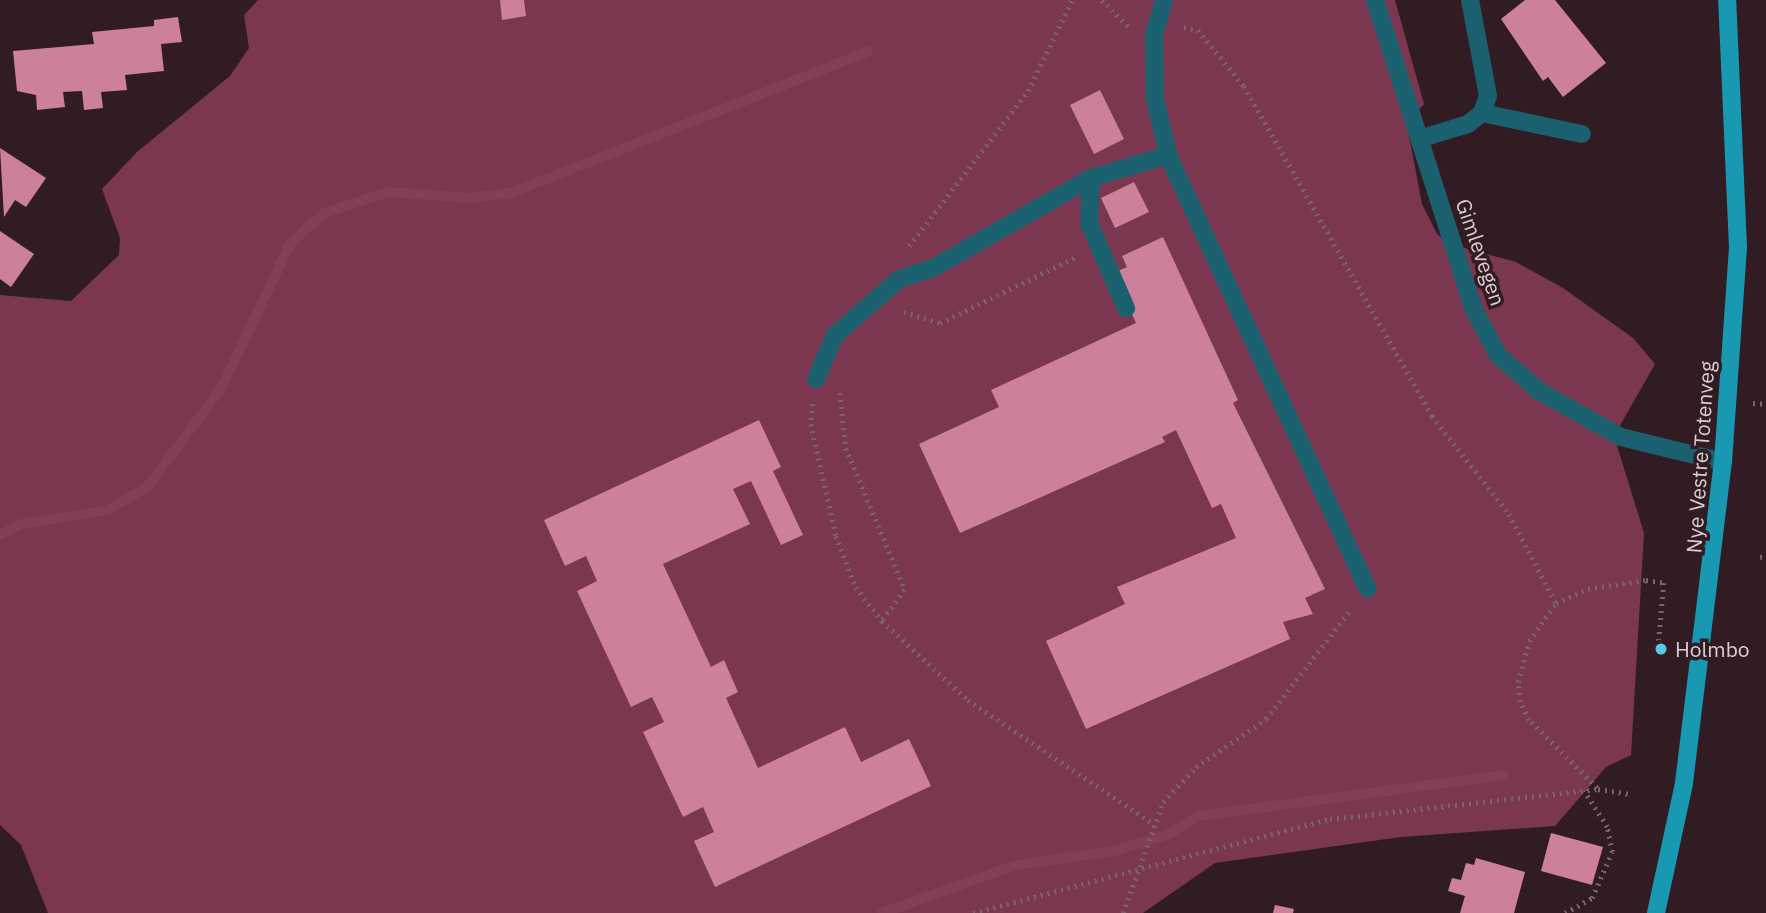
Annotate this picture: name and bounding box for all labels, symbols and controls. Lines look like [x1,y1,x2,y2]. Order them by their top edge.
street label: Gimlevegen [1451,195,1511,309]
street label: Nye Vestre Totenveg [1681,360,1719,554]
place label: Holmbo [1675,636,1750,662]
marker: Holmbo [1653,641,1669,657]

